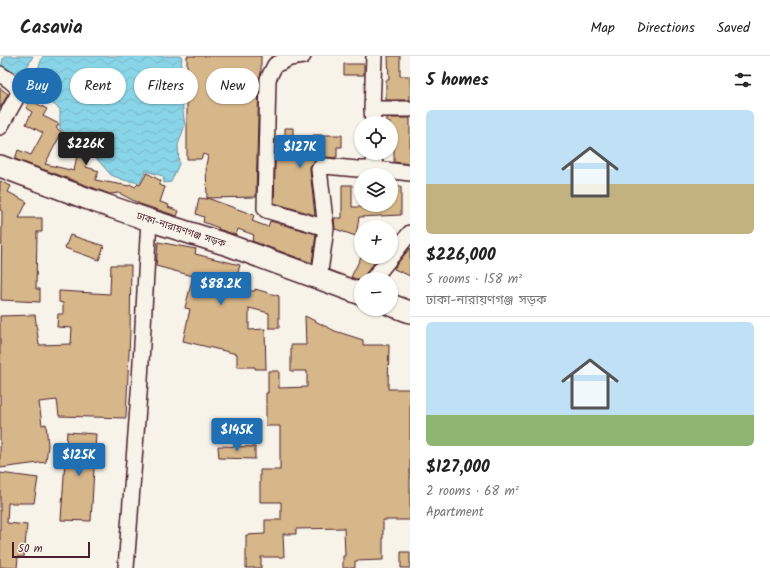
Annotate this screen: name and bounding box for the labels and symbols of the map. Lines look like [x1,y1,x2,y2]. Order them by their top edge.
pin: $226K [58,132,114,166]
pin: $127K [272,135,328,169]
street label: ঢাকা-নারায়ণগঞ্জ সড়ক [133,208,228,252]
pin: $88.2K [188,272,254,306]
pin: $145K [209,418,265,452]
pin: $125K [51,443,107,477]
scale bar [12,540,90,559]

